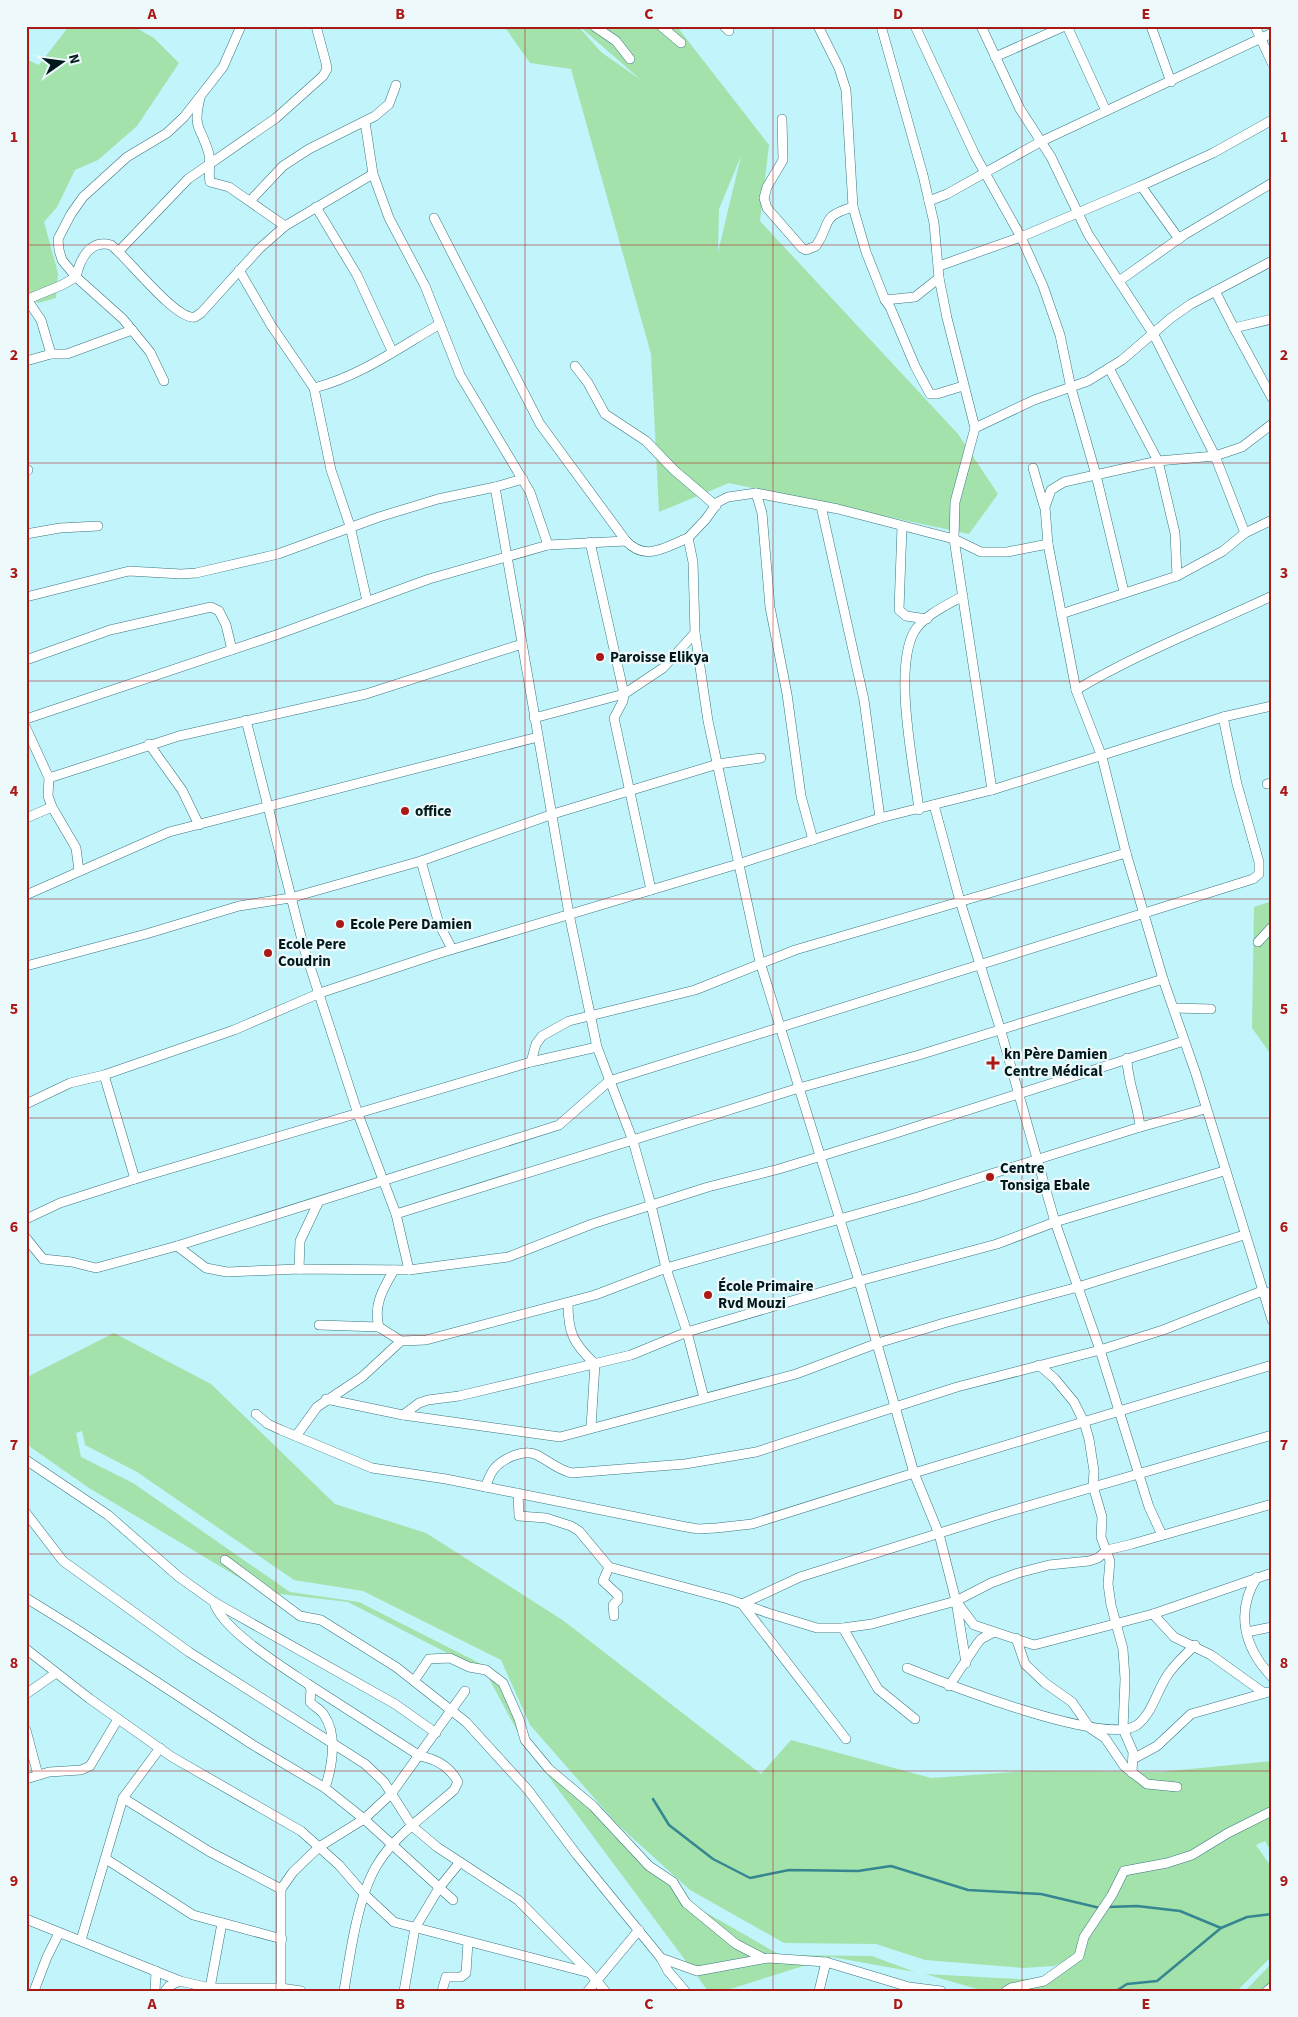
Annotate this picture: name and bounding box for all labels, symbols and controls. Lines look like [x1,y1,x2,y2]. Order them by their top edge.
text: A [146,3,157,25]
text: B [395,3,405,25]
text: C [644,3,654,25]
text: D [893,3,903,25]
text: E [1142,3,1150,25]
north arrow [38,38,88,88]
text: N [63,52,84,66]
text: 1 [10,126,18,148]
text: 1 [1280,126,1288,148]
text: 2 [10,344,18,366]
text: 2 [1280,344,1288,366]
text: 3 [10,562,18,584]
text: 3 [1280,562,1288,584]
place label: Paroisse Elikya [610,647,709,668]
marker: Paroisse Elikya [594,651,606,663]
text: 4 [10,780,19,802]
text: 4 [1280,780,1289,802]
place label: office [415,801,452,822]
marker: office [399,805,411,817]
place label: Ecole Pere Damien [350,914,472,935]
marker: Ecole Pere Damien [334,918,346,930]
place label: Ecole Pere Coudrin [278,934,346,972]
marker: Ecole Pere Coudrin [262,947,274,959]
text: 5 [10,998,18,1020]
text: 5 [1280,998,1288,1020]
place label: kn Père Damien Centre Médical [1004,1044,1108,1082]
marker: kn Père Damien Centre Médical [986,1056,1000,1070]
place label: Centre Tonsiga Ebale [1000,1158,1090,1196]
marker: Centre Tonsiga Ebale [984,1171,996,1183]
text: 6 [10,1216,18,1238]
text: 6 [1280,1216,1288,1238]
place label: École Primaire Rvd Mouzi [718,1276,814,1314]
marker: École Primaire Rvd Mouzi [702,1289,714,1301]
text: 7 [10,1434,18,1456]
text: 7 [1280,1434,1288,1456]
text: 8 [10,1652,18,1674]
text: 8 [1280,1652,1288,1674]
text: 9 [10,1870,18,1892]
text: 9 [1280,1870,1288,1892]
text: A [146,1993,157,2015]
text: B [395,1993,405,2015]
text: C [644,1993,654,2015]
text: D [893,1993,903,2015]
text: E [1142,1993,1150,2015]

